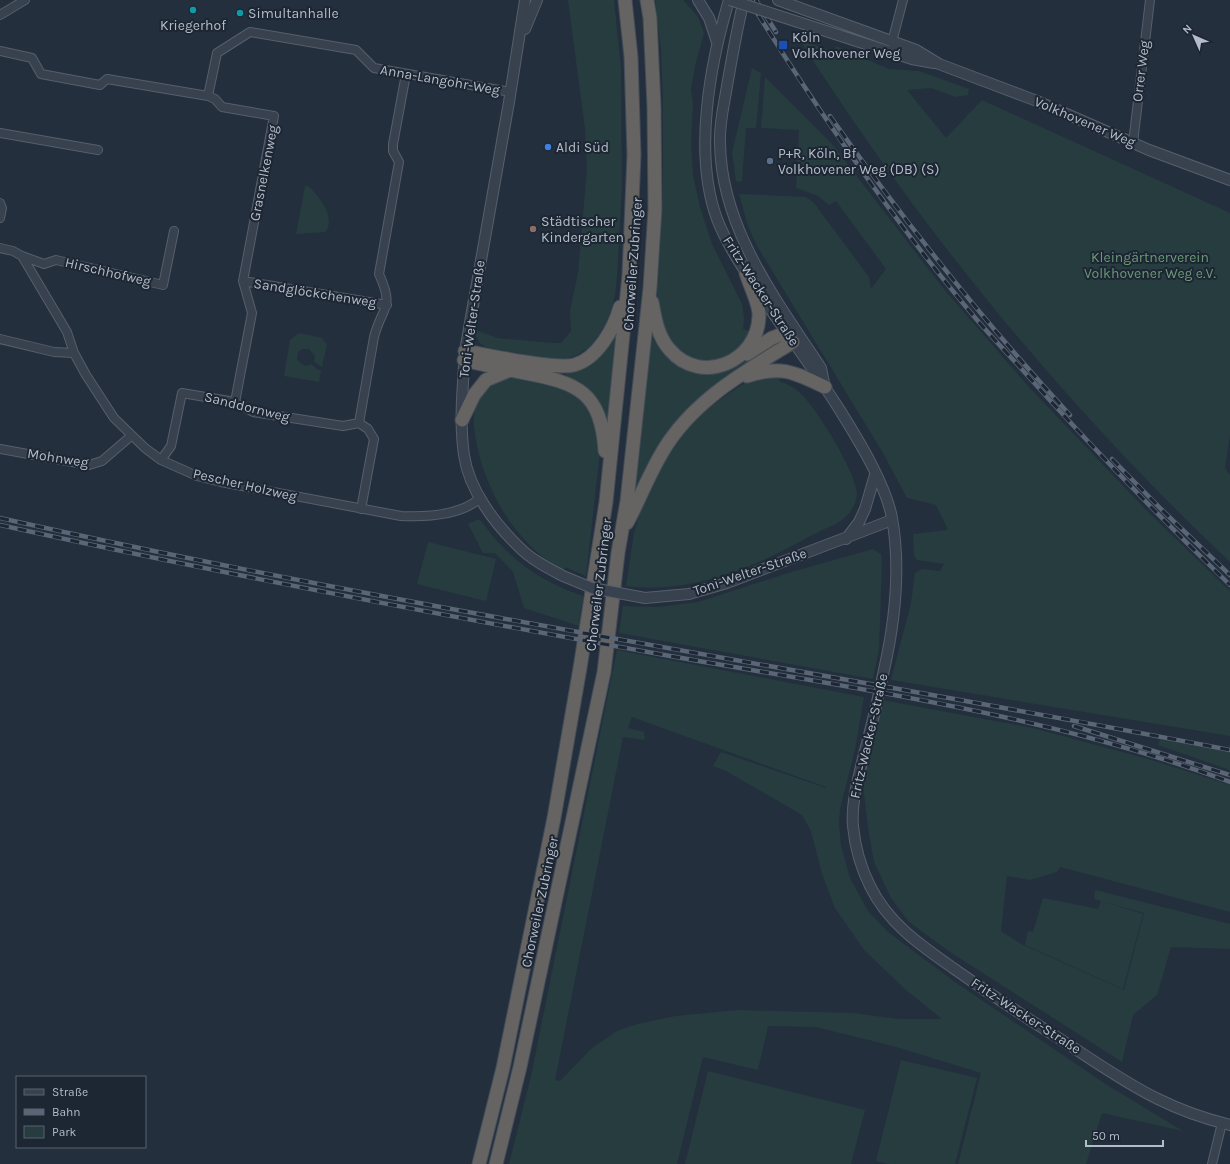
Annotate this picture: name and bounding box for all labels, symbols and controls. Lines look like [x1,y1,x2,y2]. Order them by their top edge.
marker: Kriegerhof [188,5,198,15]
place label: Simultanhalle [248,5,339,22]
marker: Simultanhalle [235,8,245,18]
north arrow [1174,16,1214,56]
place label: Kriegerhof [160,17,226,34]
text: N [1180,22,1195,37]
place label: Köln Volkhovener Weg [792,29,900,62]
marker: Köln Volkhovener Weg [777,39,789,51]
street label: Orrer Weg [1129,39,1153,103]
street label: Anna-Langohr-Weg [379,61,501,99]
street label: Volkhovener Weg [1032,93,1138,151]
street label: Grasnelkenweg [246,123,282,222]
place label: Aldi Süd [556,139,609,156]
marker: Aldi Süd [543,142,553,152]
place label: P+R, Köln, Bf Volkhovener Weg (DB) (S) [778,145,939,178]
marker: P+R, Köln, Bf Volkhovener Weg (DB) (S) [765,156,775,166]
street label: Chorweiler Zubringer [620,196,646,331]
place label: Städtischer Kindergarten [541,213,624,246]
marker: Städtischer Kindergarten [528,224,538,234]
street label: Fritz-Wacker-Straße [719,233,803,349]
park label: Kleingärtnerverein Volkhovener Weg e.V. [1084,249,1216,282]
street label: Hirschhofweg [63,254,153,290]
street label: Toni-Welter-Straße [455,259,489,379]
street label: Sandglöckchenweg [252,275,378,311]
street label: Sanddornweg [202,388,292,426]
street label: Mohnweg [26,445,90,471]
street label: Pescher Holzweg [191,465,299,505]
street label: Chorweiler Zubringer [582,517,616,652]
street label: Toni-Welter-Straße [691,545,809,599]
street label: Fritz-Wacker-Straße [846,672,892,800]
street label: Chorweiler Zubringer [518,834,562,969]
street label: Fritz-Wacker-Straße [968,974,1084,1058]
legend [16,1076,146,1148]
text: Straße [52,1085,88,1099]
text: Bahn [52,1105,81,1119]
scale bar [1086,1122,1163,1148]
text: Park [52,1125,77,1139]
text: 50 m [1092,1129,1120,1143]

